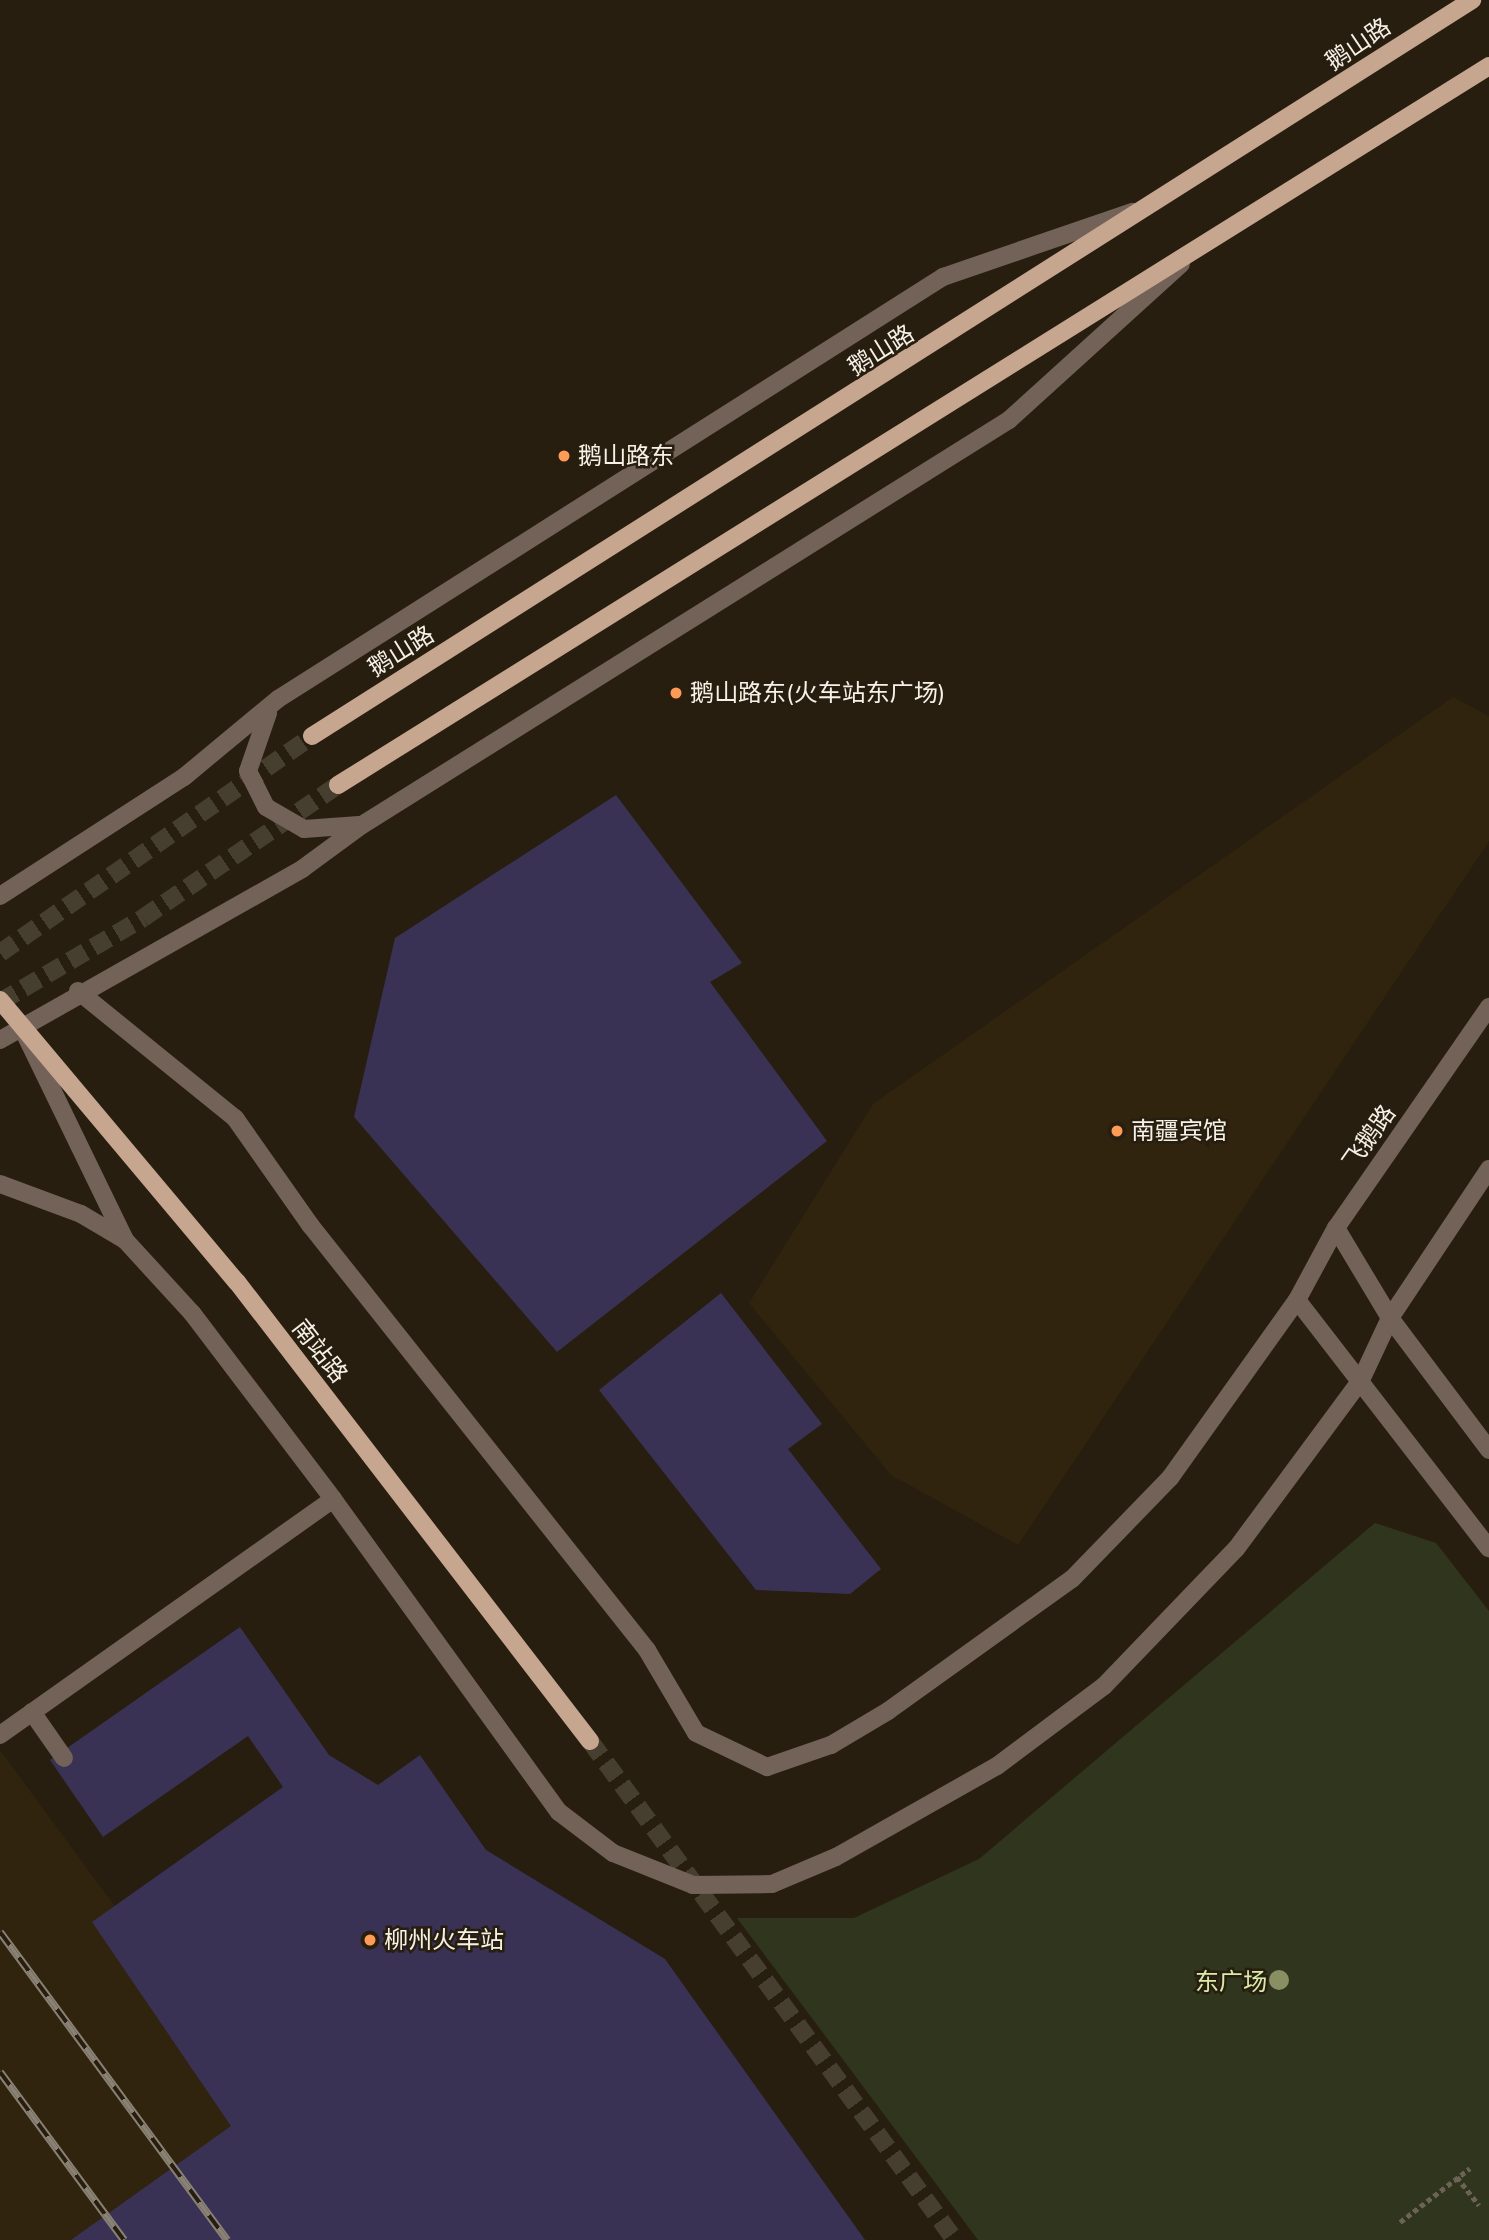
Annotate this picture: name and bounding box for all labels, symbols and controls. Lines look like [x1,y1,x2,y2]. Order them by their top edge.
street label: 鹅山路 [1320,12,1396,76]
street label: 鹅山路 [843,319,919,381]
place label: 鹅山路东 [578,442,674,470]
marker: 鹅山路东 [556,448,572,464]
street label: 鹅山路 [363,620,439,682]
place label: 鹅山路东(火车站东广场) [690,679,945,707]
marker: 鹅山路东(火车站东广场) [668,685,684,701]
street label: 飞鹅路 [1337,1099,1401,1175]
place label: 南疆宾馆 [1131,1117,1227,1145]
marker: 南疆宾馆 [1109,1123,1125,1139]
street label: 南站路 [286,1314,354,1388]
place label: 柳州火车站 [384,1926,504,1954]
marker: 柳州火车站 [362,1932,378,1948]
park label: 东广场 [1195,1968,1267,1996]

